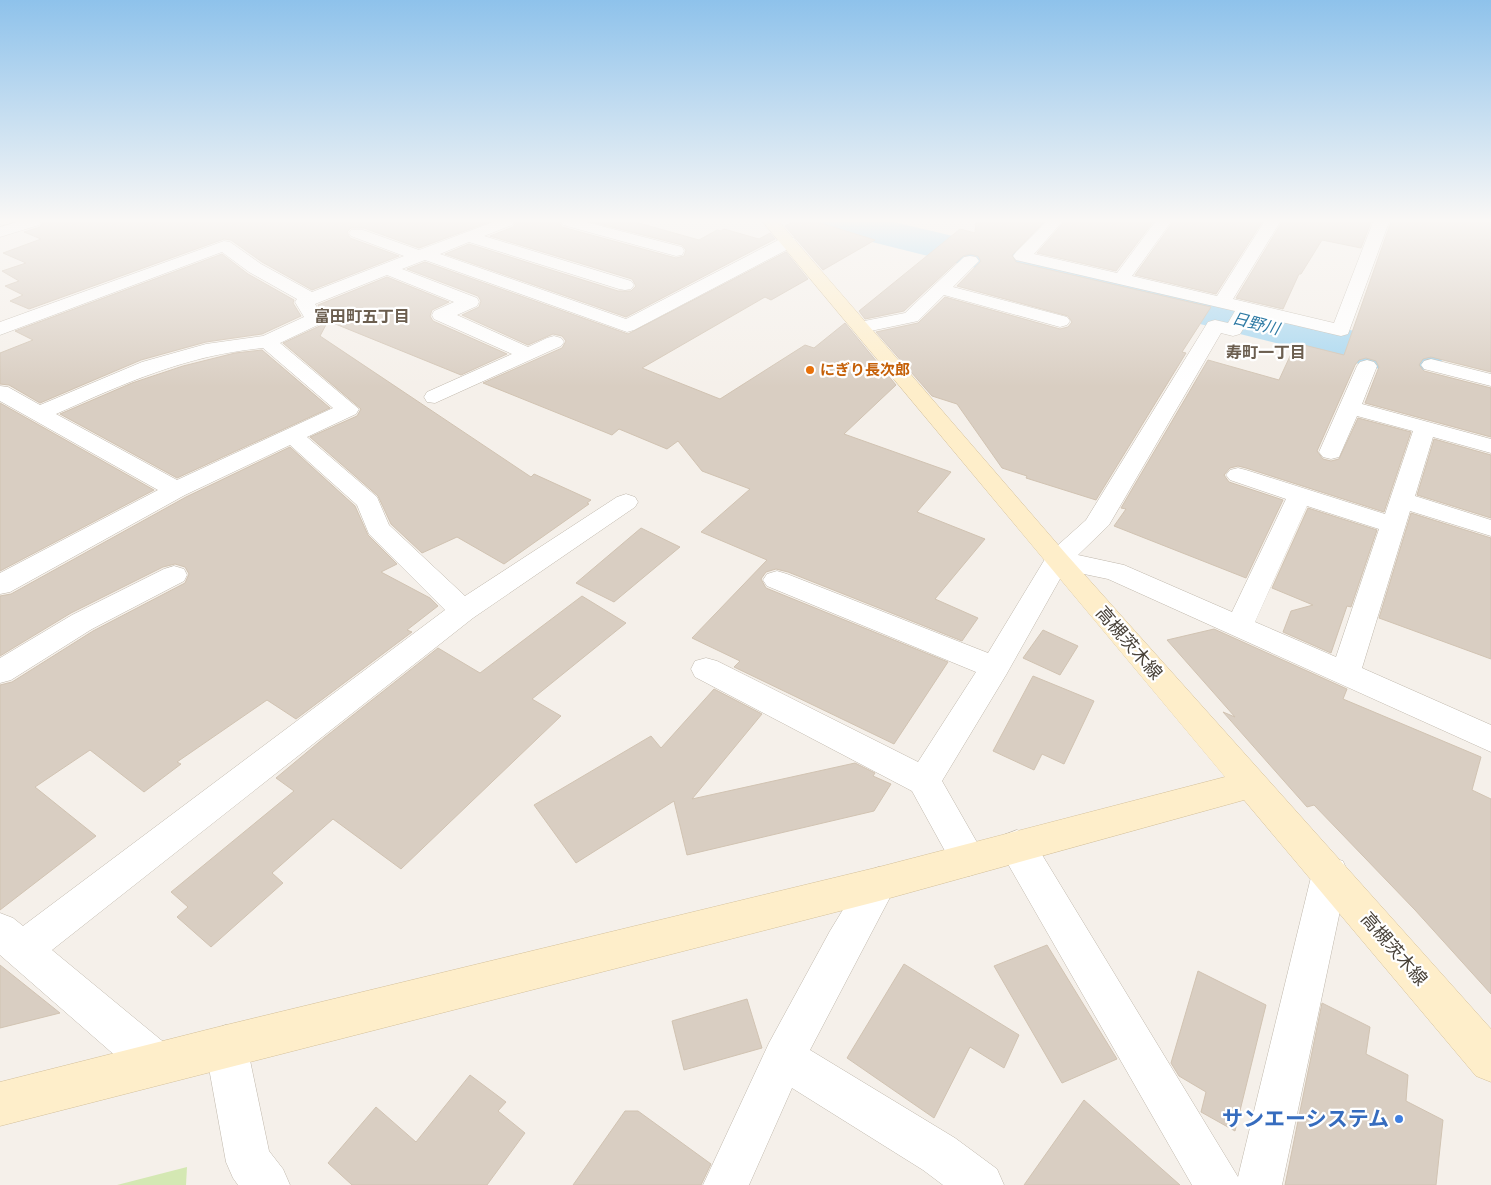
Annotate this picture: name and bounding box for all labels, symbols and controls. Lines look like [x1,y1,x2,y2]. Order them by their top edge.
district label: 富田町五丁目 [314,307,410,326]
water label: 日野川 [1230,308,1283,339]
district label: 寿町一丁目 [1226,343,1306,362]
place label: にぎり長次郎 [820,361,910,379]
marker: にぎり長次郎 [804,364,816,376]
street label: 高槻茨木線 [1092,602,1167,684]
street label: 高槻茨木線 [1357,908,1432,990]
place label: サンエーシステム [1222,1106,1389,1131]
marker: サンエーシステム [1393,1113,1405,1125]

